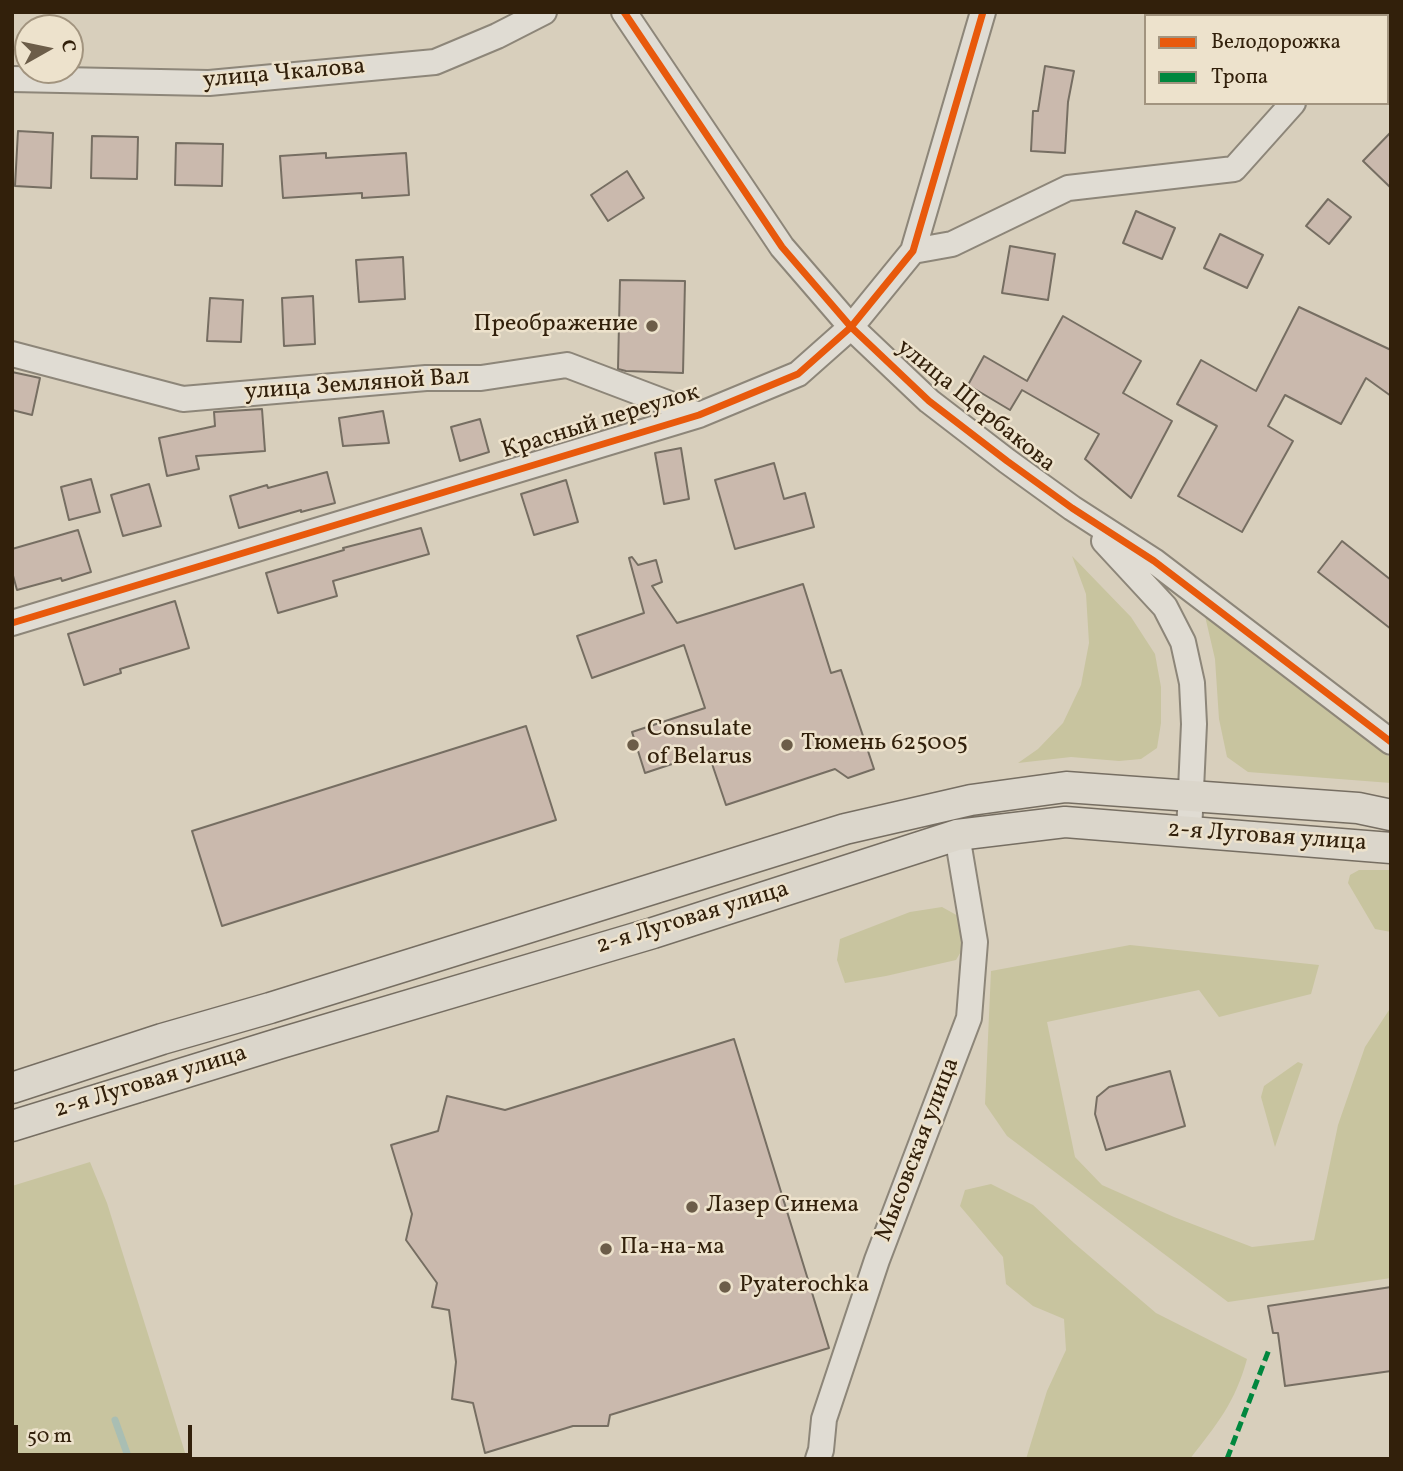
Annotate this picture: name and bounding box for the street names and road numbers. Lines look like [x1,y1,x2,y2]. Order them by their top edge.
street label: улица Чкалова [201,54,367,96]
street label: улица Щербакова [890,334,1060,480]
street label: улица Земляной Вал [244,364,470,408]
street label: Красный переулок [499,379,703,467]
street label: 2-я Луговая улица [1166,817,1368,859]
street label: 2-я Луговая улица [593,876,793,962]
street label: 2-я Луговая улица [51,1040,251,1126]
street label: Мысовская улица [871,1054,967,1246]

